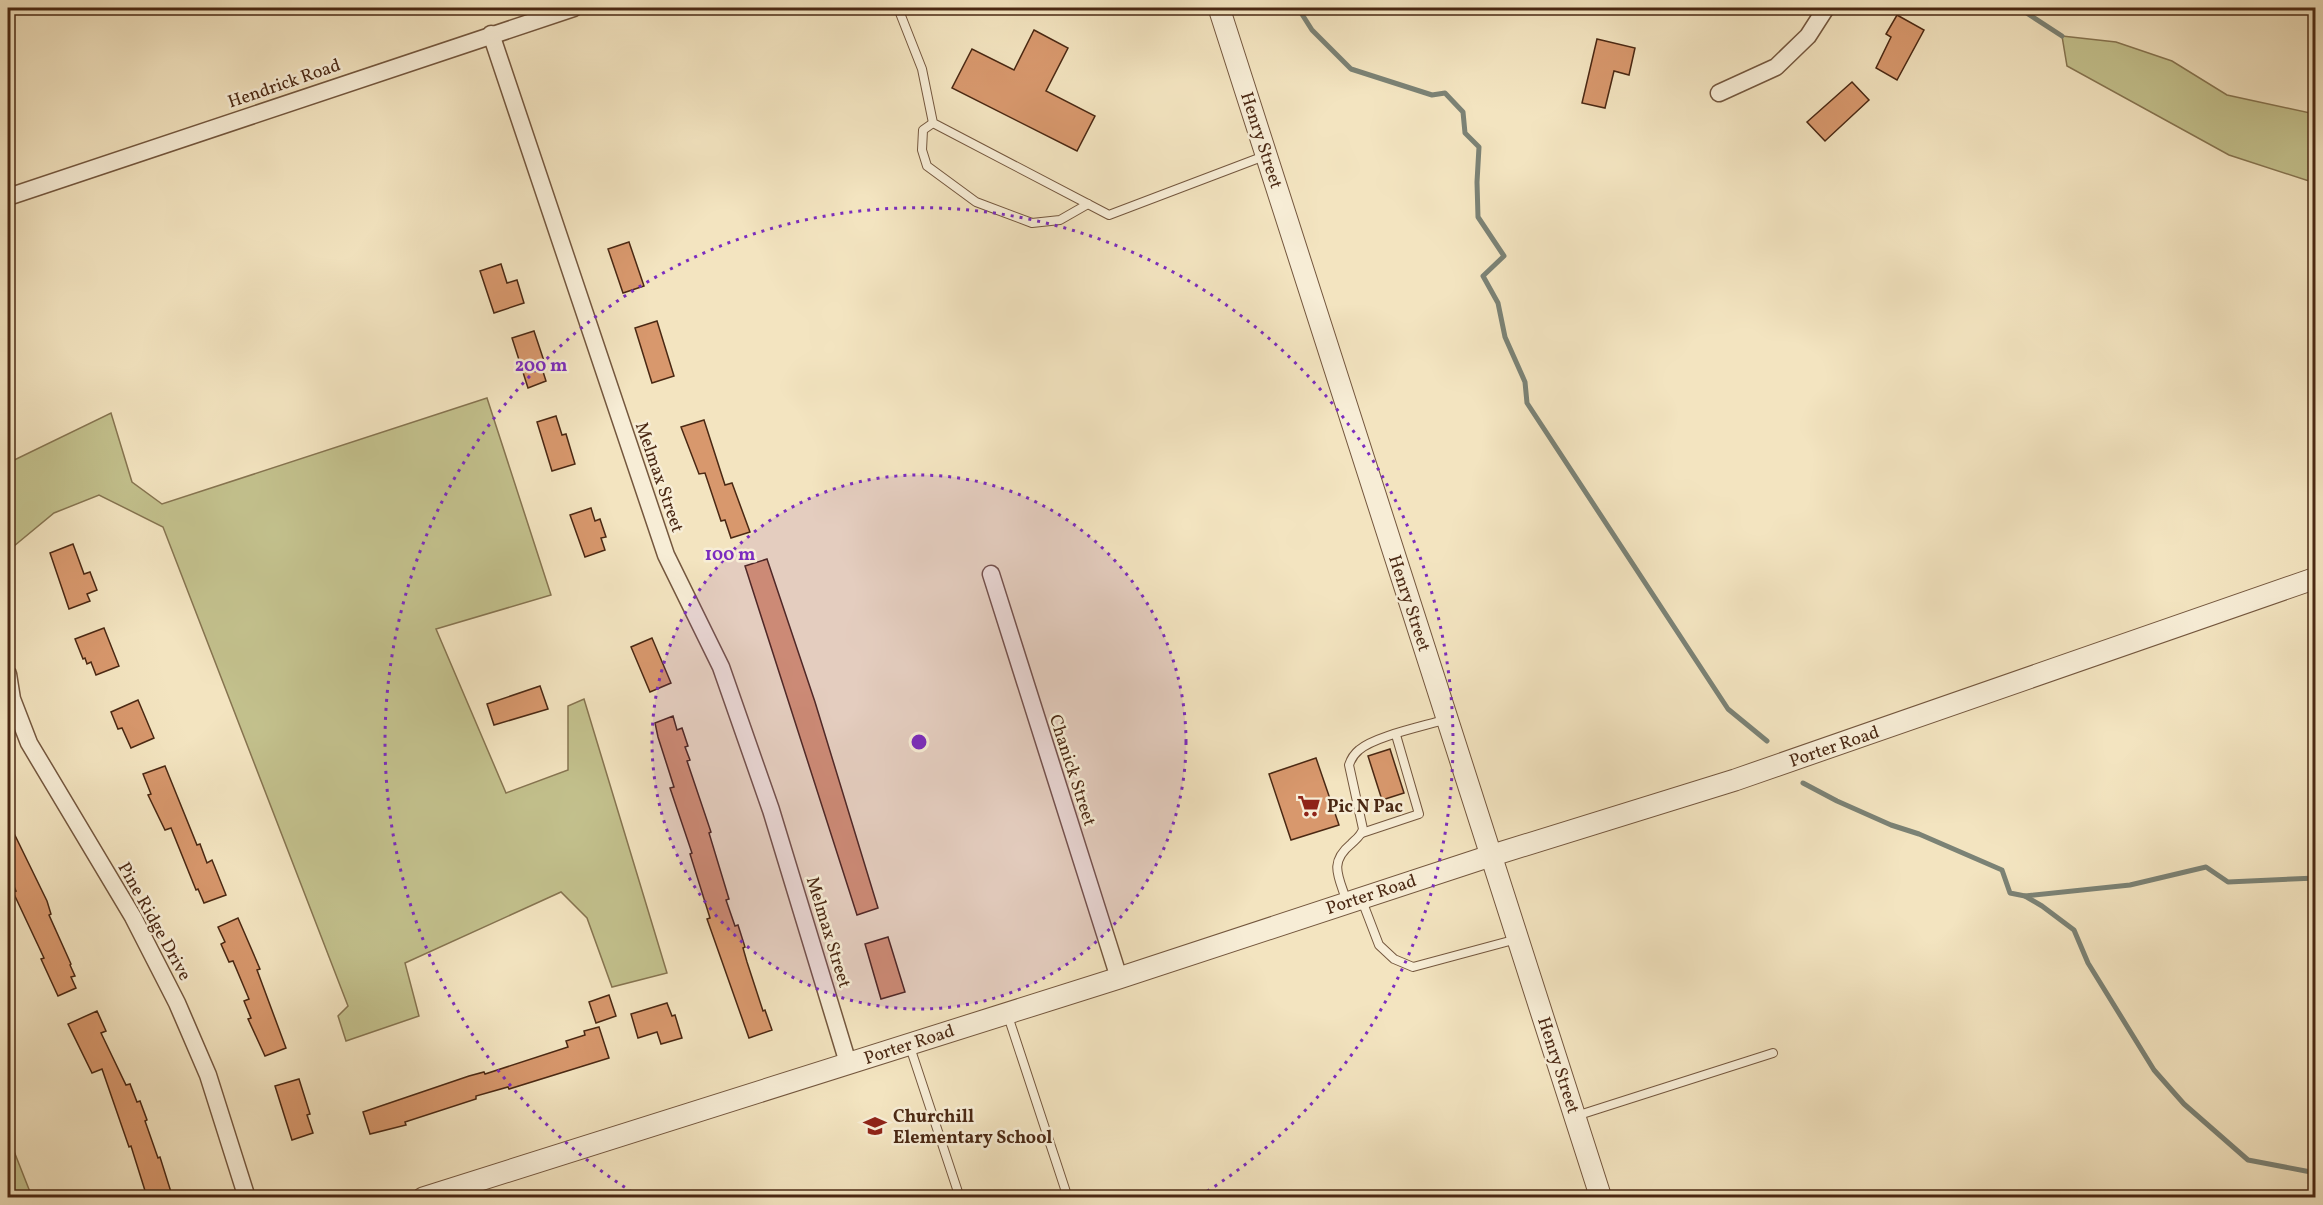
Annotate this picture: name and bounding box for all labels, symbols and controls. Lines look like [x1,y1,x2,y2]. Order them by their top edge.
street label: Hendrick Road [225,53,344,115]
street label: Henry Street [1233,89,1288,192]
text: 200 m [515,354,567,379]
street label: Melmax Street [628,419,689,536]
text: 100 m [705,543,755,568]
street label: Henry Street [1381,552,1436,655]
street label: Chanick Street [1042,712,1101,829]
street label: Porter Road [1786,720,1883,774]
centre of rings [909,732,929,752]
supermarket icon: Pic N Pac [1296,793,1322,819]
place label: Pic N Pac [1327,795,1403,820]
street label: Pine Ridge Drive [111,858,197,985]
street label: Porter Road [1323,869,1420,922]
street label: Melmax Street [799,874,856,991]
street label: Henry Street [1530,1014,1585,1117]
street label: Porter Road [861,1019,958,1072]
place label: Churchill Elementary School [893,1105,1053,1151]
school or university icon: Churchill Elementary School [862,1113,888,1139]

